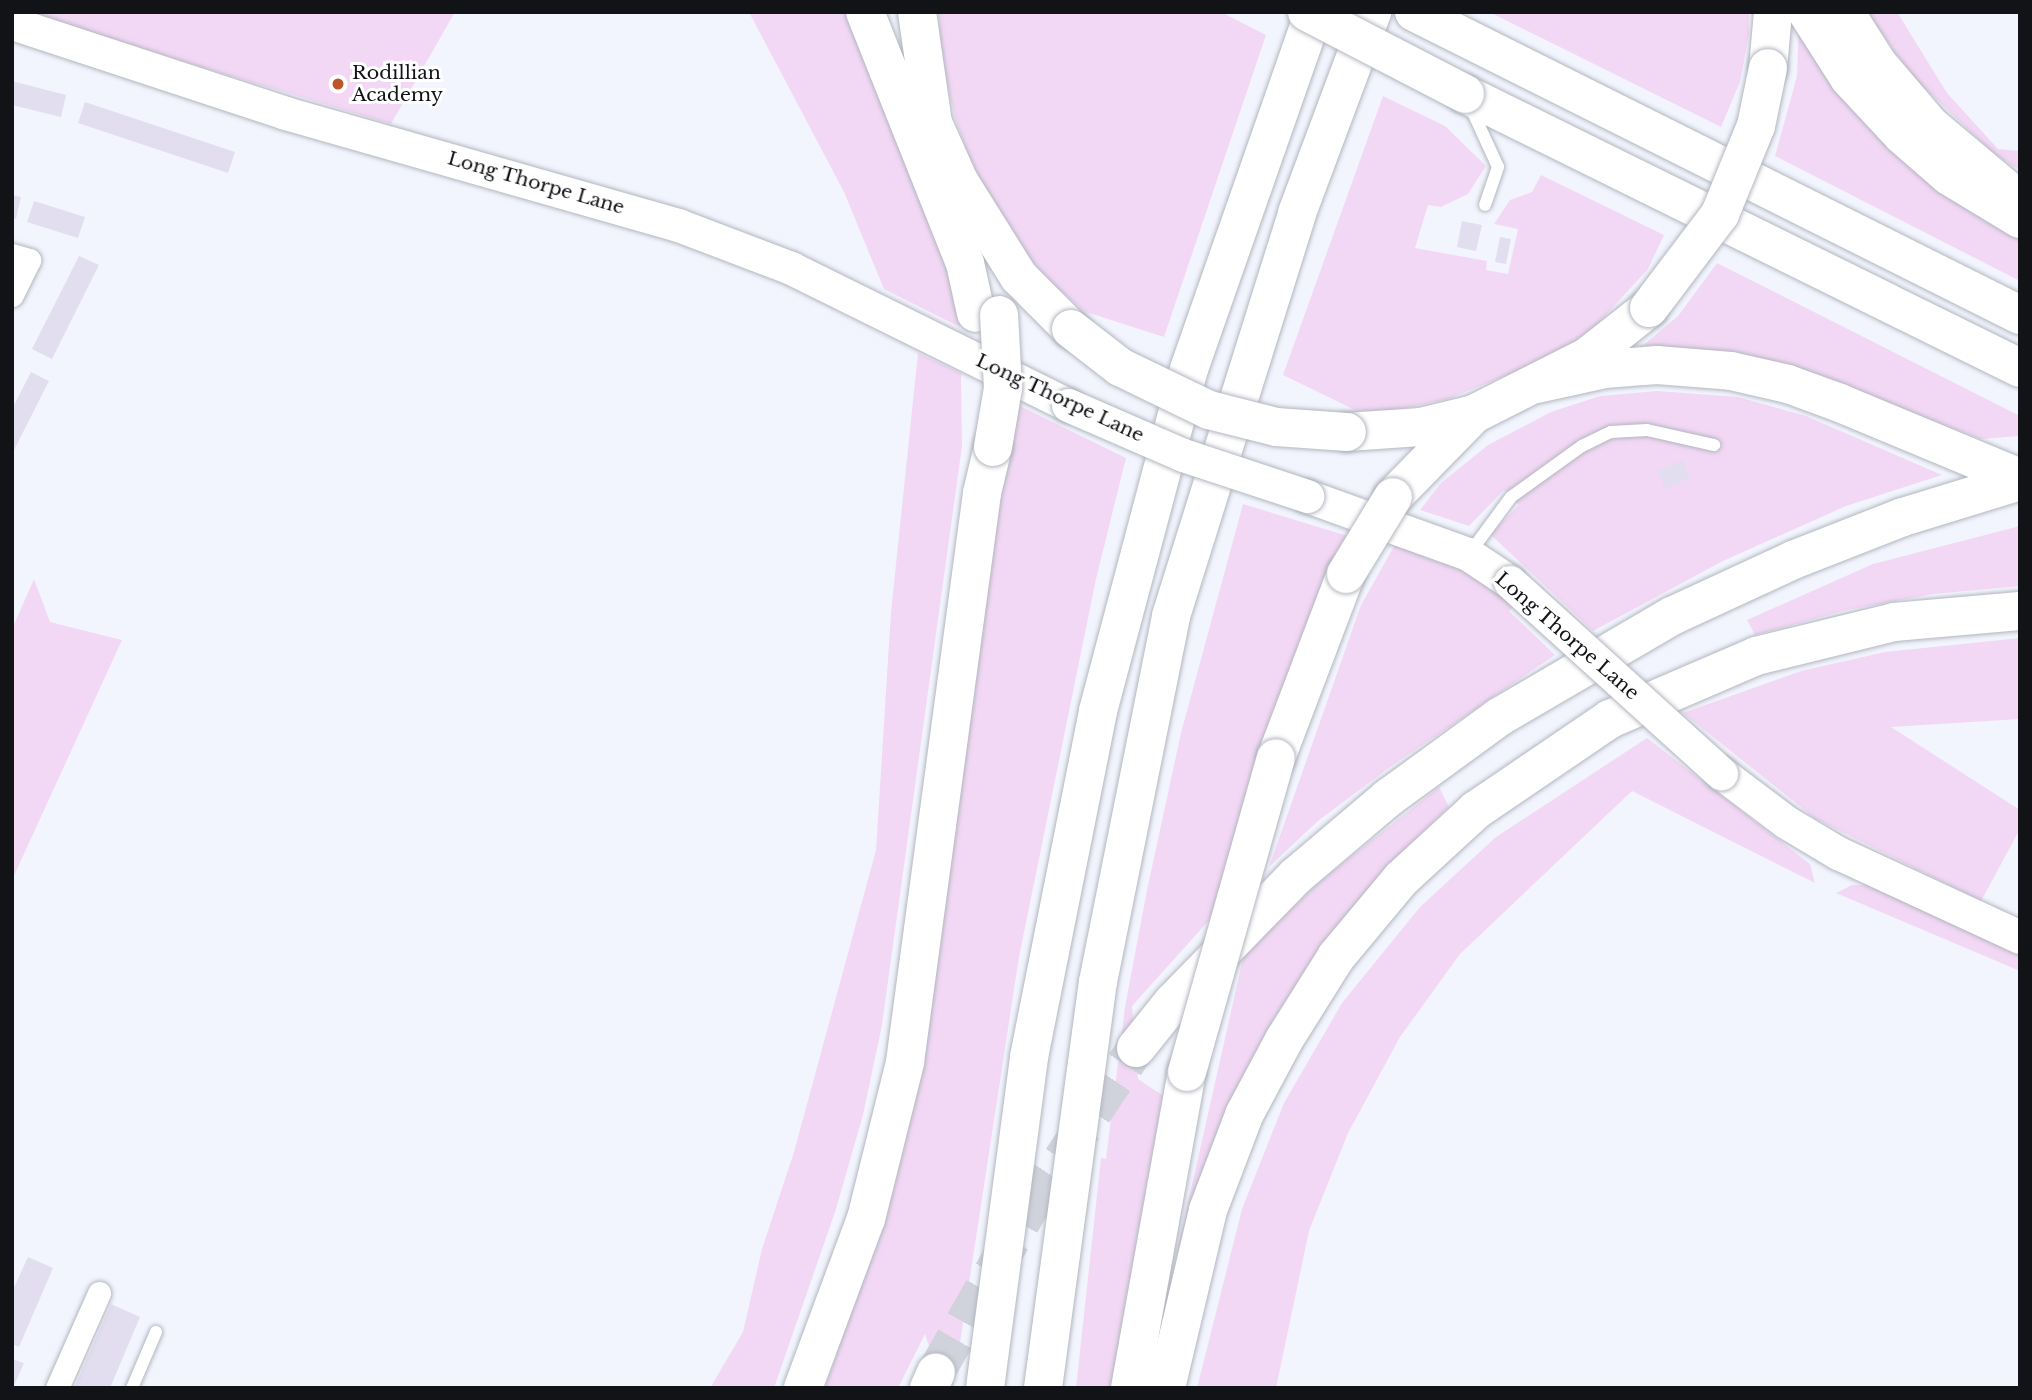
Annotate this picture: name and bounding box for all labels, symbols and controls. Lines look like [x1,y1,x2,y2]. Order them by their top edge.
place label: Rodillian Academy [352,62,443,106]
marker: Rodillian Academy [330,76,346,92]
street label: Long Thorpe Lane [445,147,627,219]
street label: Long Thorpe Lane [972,349,1148,447]
street label: Long Thorpe Lane [1490,567,1644,705]

